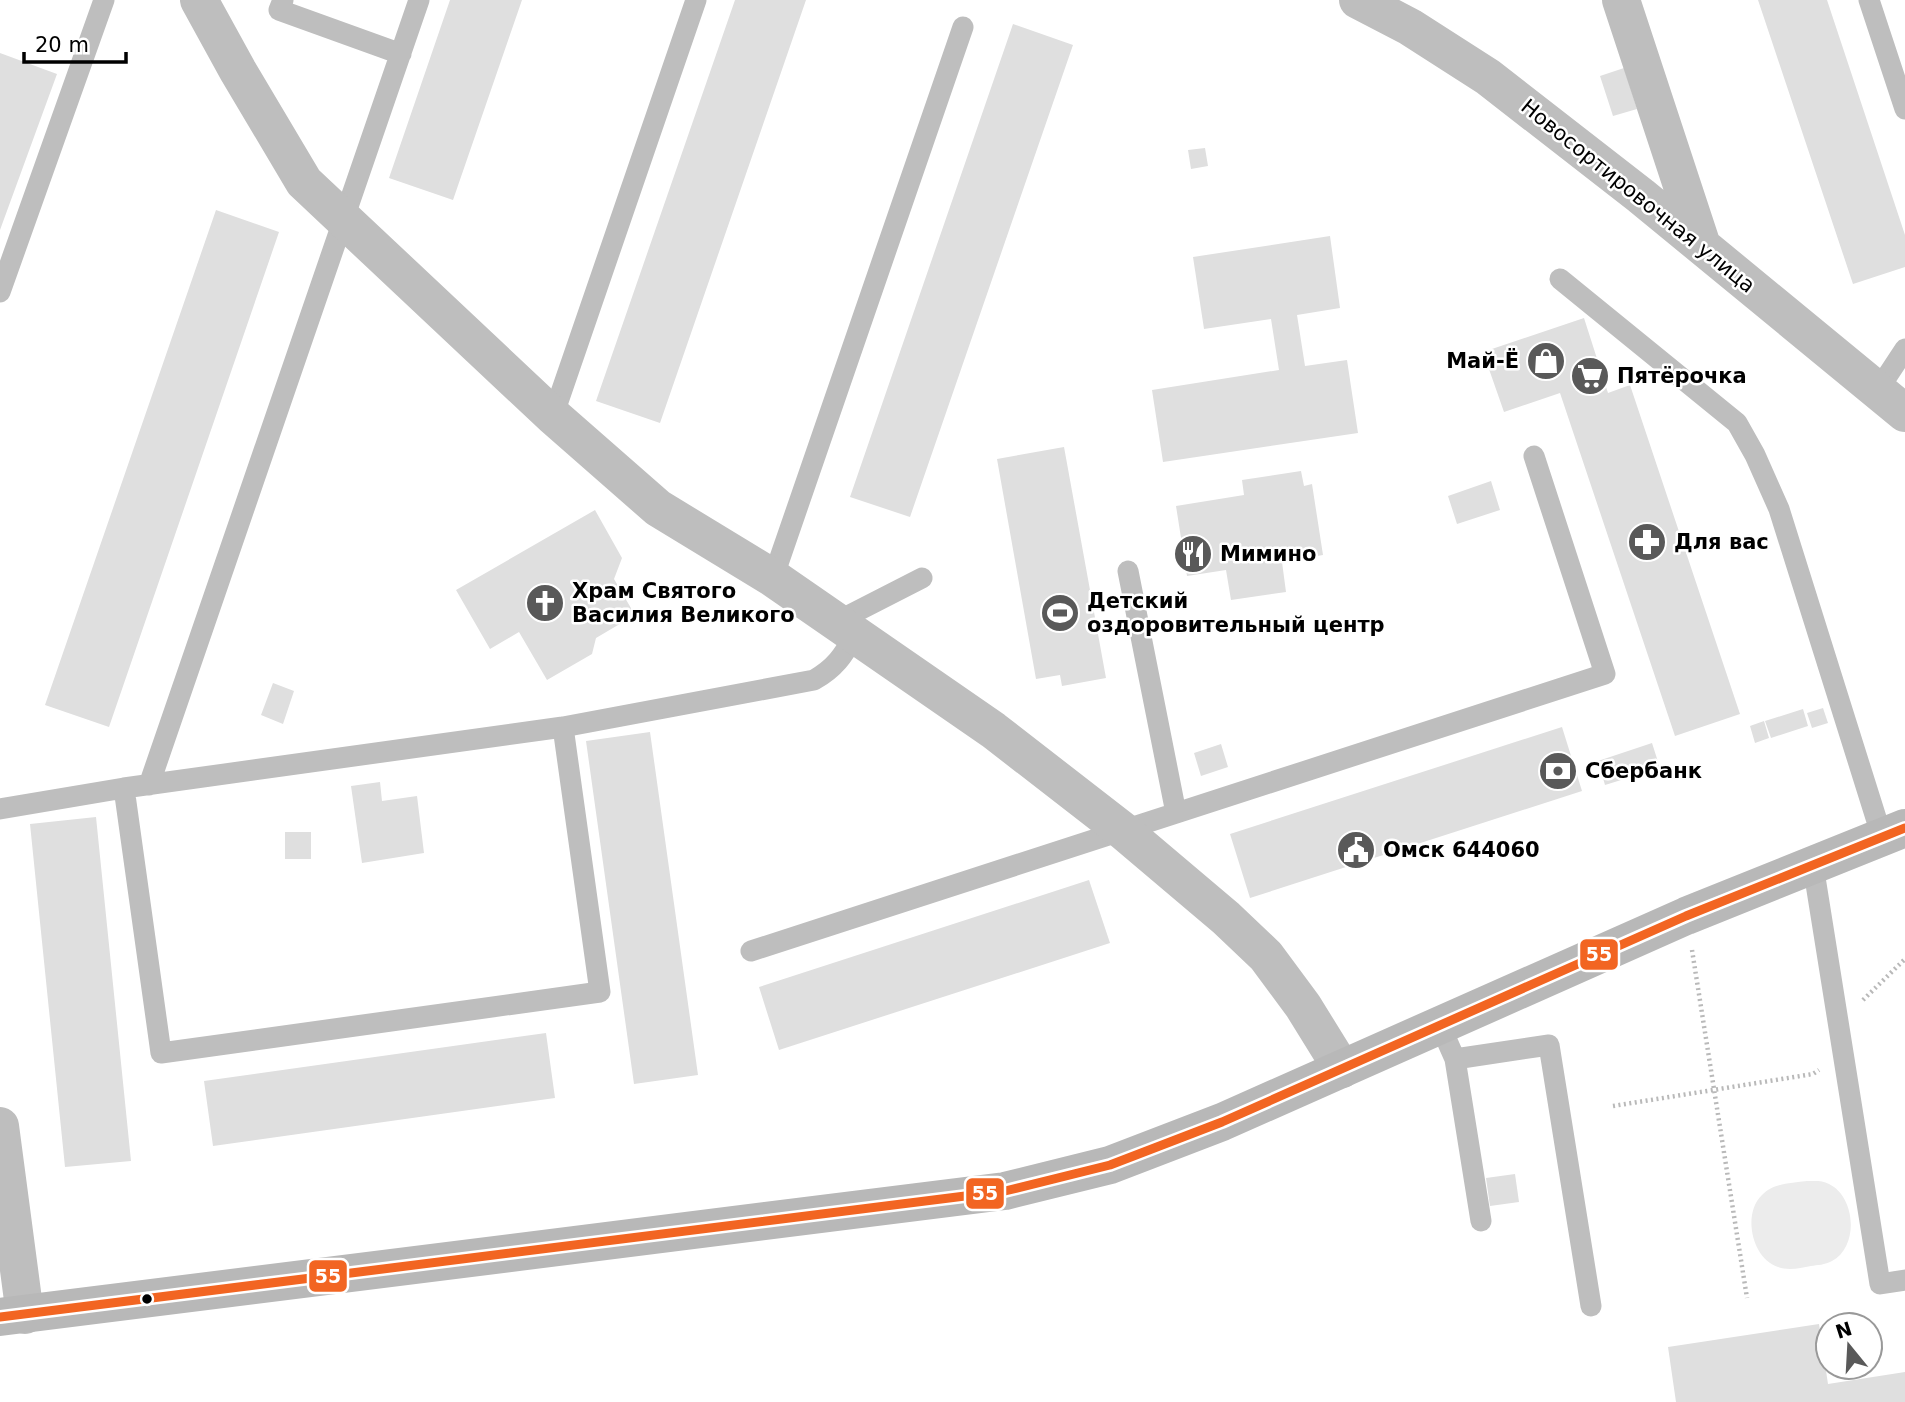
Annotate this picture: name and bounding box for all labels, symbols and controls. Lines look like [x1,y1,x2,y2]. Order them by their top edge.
scale bar [24,21,126,65]
text: 20 m [35,33,89,57]
street label: Новосортировочная улица [1516,94,1760,298]
shop icon: Май-Ё [1525,340,1567,382]
place label: Май-Ё [1446,348,1519,373]
supermarket icon: Пятёрочка [1569,355,1611,397]
place label: Пятёрочка [1617,364,1747,388]
pharmacy icon: Для вас [1626,521,1668,563]
place label: Для вас [1674,530,1769,554]
restaurant icon: Мимино [1172,533,1214,575]
place label: Мимино [1220,542,1316,566]
place label: Храм Святого Василия Великого [572,579,795,627]
church icon: Храм Святого Василия Великого [524,582,566,624]
place label: Детский оздоровительный центр [1087,589,1385,637]
sports icon: Детский оздоровительный центр [1039,592,1081,634]
bank icon: Сбербанк [1537,750,1579,792]
place label: Сбербанк [1585,759,1702,783]
public building icon: Омск 644060 [1335,829,1377,871]
place label: Омск 644060 [1383,838,1540,862]
line badge: 55 [1579,938,1619,971]
text: 55 [1586,943,1612,965]
line badge: 55 [965,1177,1005,1210]
text: 55 [972,1182,998,1204]
line badge: 55 [308,1259,348,1293]
text: 55 [315,1265,341,1287]
unlabelled marker [140,1292,154,1306]
north arrow [1814,1311,1884,1381]
text: N [1833,1317,1855,1343]

